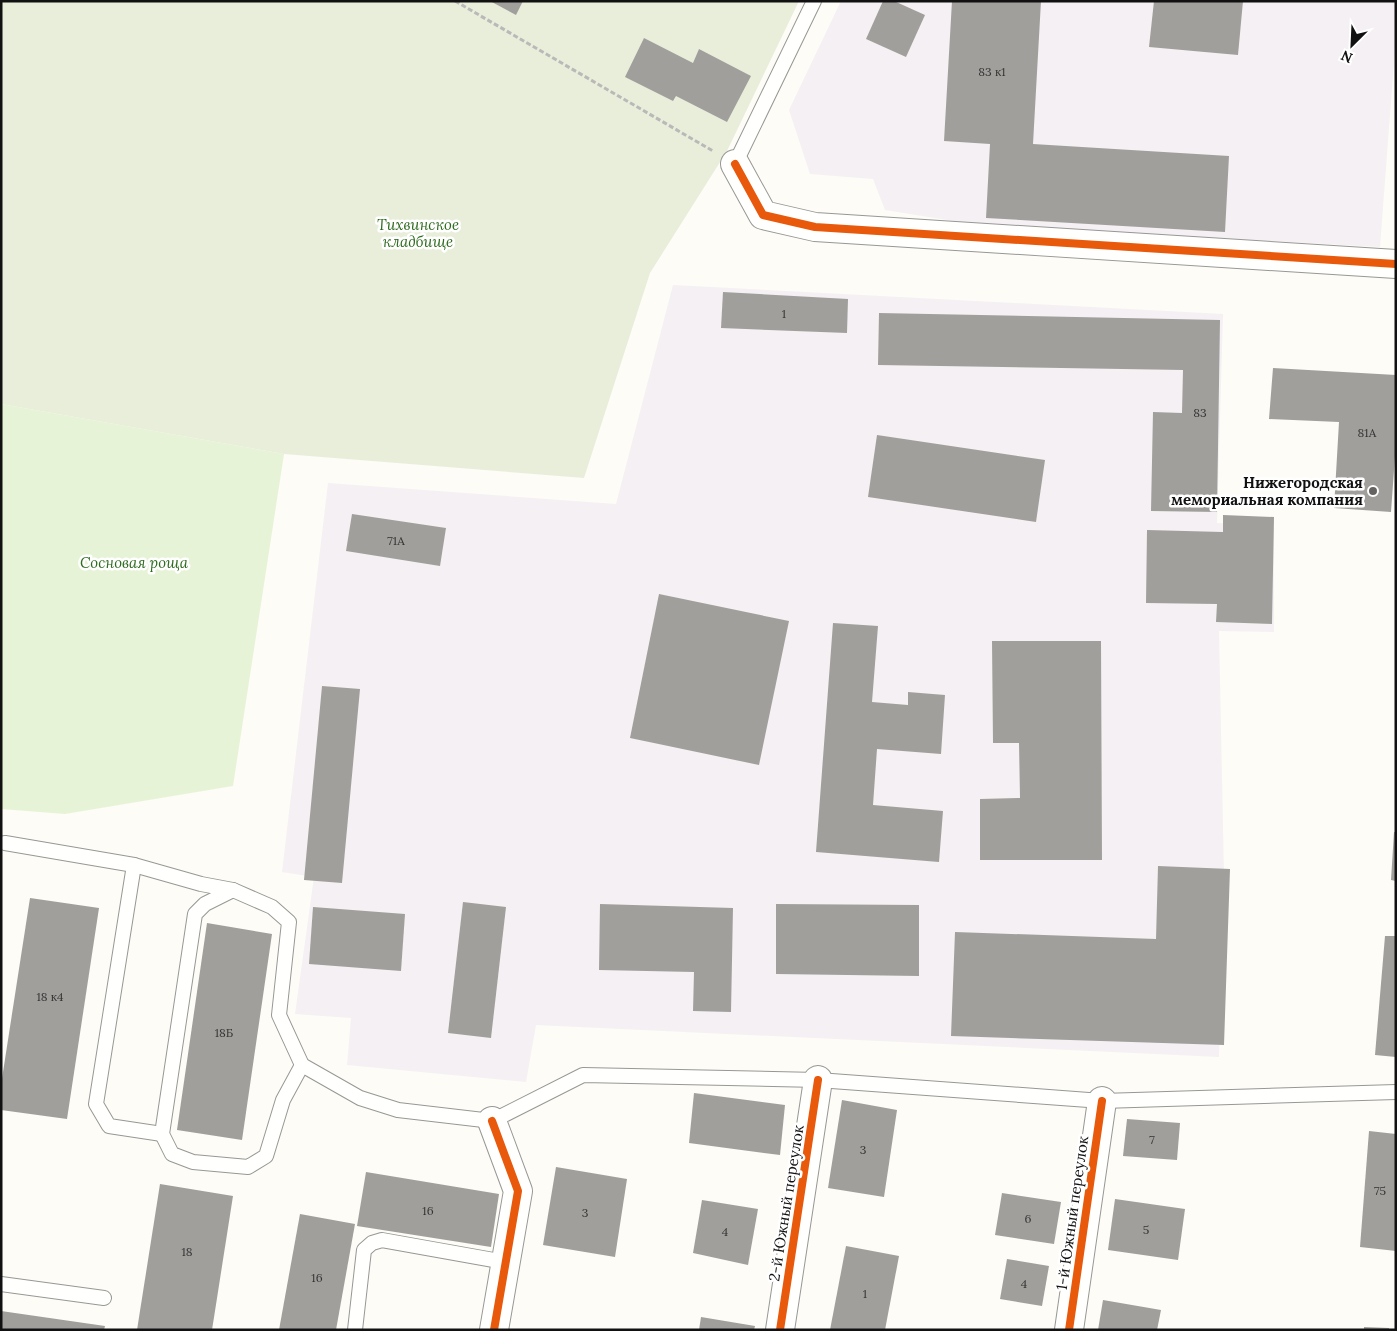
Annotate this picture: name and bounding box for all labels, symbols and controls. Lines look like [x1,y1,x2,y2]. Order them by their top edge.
north arrow [1327,20,1377,70]
text: N [1338,46,1355,67]
house number: 83 к1 [978,64,1006,79]
park label: Тихвинское кладбище [377,215,459,251]
house number: 1 [782,306,786,321]
house number: 83 [1193,405,1207,420]
house number: 81А [1358,425,1377,440]
place label: Нижегородская мемориальная компания [1171,473,1363,509]
marker: Нижегородская мемориальная компания [1367,485,1379,497]
house number: 71А [387,533,405,548]
park label: Сосновая роща [80,553,189,572]
house number: 18 к4 [36,989,64,1004]
house number: 18Б [215,1025,233,1040]
street label: 2-й Южный переулок [764,1123,808,1283]
house number: 7 [1149,1132,1155,1147]
street label: 1-й Южный переулок [1052,1135,1092,1291]
house number: 3 [860,1142,867,1157]
house number: 75 [1374,1183,1386,1198]
house number: 16 [422,1203,434,1218]
house number: 3 [582,1205,589,1220]
house number: 6 [1025,1211,1032,1226]
house number: 5 [1143,1222,1149,1237]
house number: 4 [722,1224,729,1239]
house number: 18 [181,1244,193,1259]
house number: 16 [311,1270,323,1285]
house number: 4 [1021,1276,1028,1291]
house number: 1 [863,1286,867,1301]

